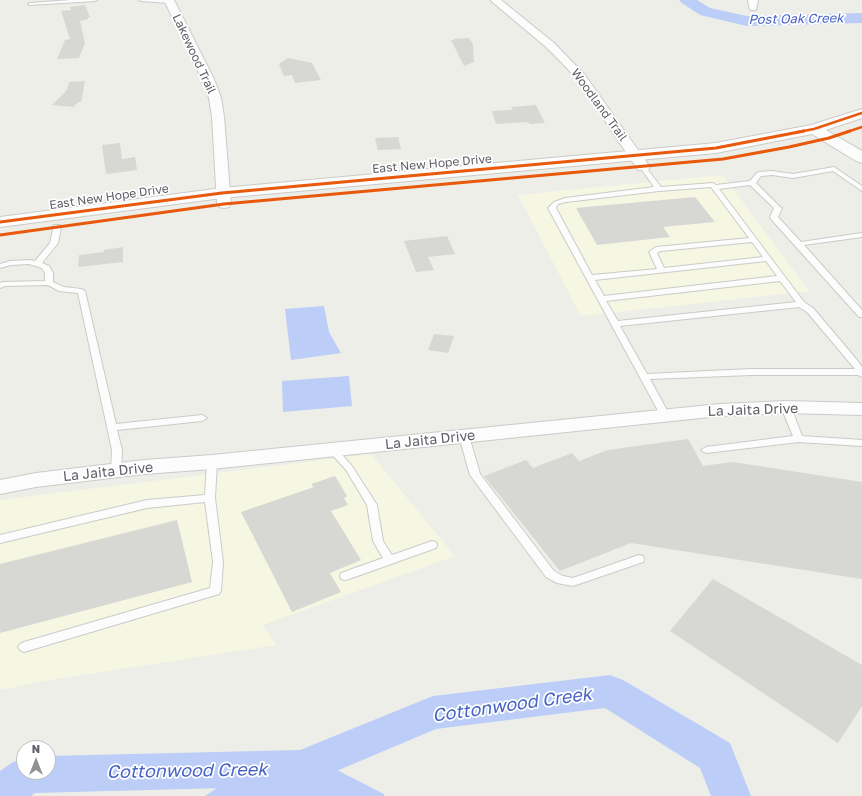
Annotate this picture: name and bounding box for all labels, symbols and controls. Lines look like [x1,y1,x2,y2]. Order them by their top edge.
water label: Post Oak Creek [748,10,844,28]
street label: Lakewood Trail [169,12,219,96]
street label: Woodland Trail [568,66,630,144]
street label: East New Hope Drive [371,152,493,176]
street label: East New Hope Drive [48,182,170,212]
street label: La Jaita Drive [707,400,799,420]
street label: La Jaita Drive [384,427,476,453]
street label: La Jaita Drive [62,459,154,485]
water label: Cottonwood Creek [431,683,593,727]
north arrow [16,740,56,780]
text: N [32,742,40,755]
water label: Cottonwood Creek [106,759,268,783]

